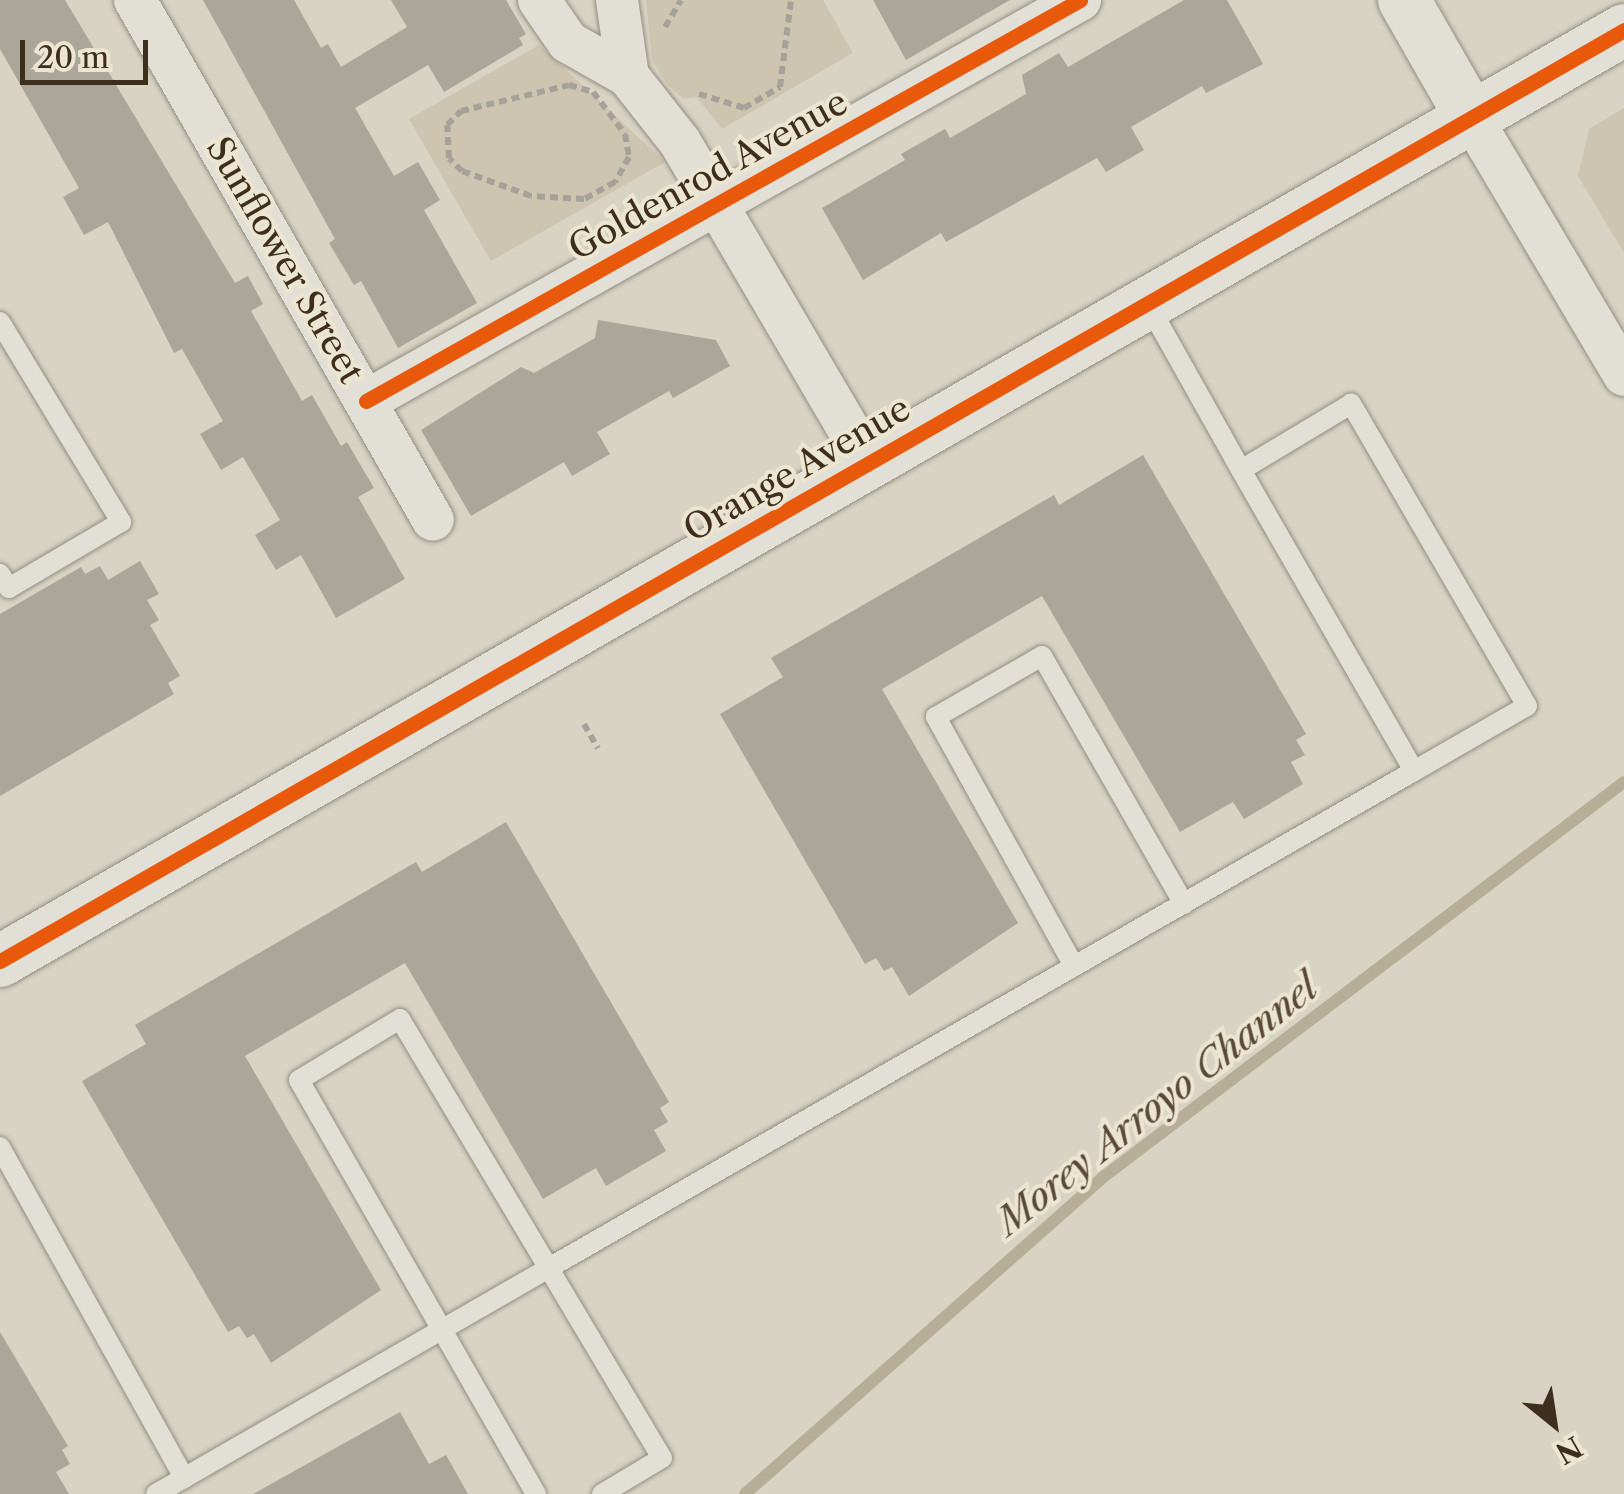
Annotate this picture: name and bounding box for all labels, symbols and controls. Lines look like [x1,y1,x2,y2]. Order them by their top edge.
scale bar [25,20,152,82]
text: 20 m [37,39,109,76]
street label: Goldenrod Avenue [561,81,855,269]
street label: Sunflower Street [197,129,373,391]
street label: Orange Avenue [676,387,918,551]
water label: Morey Arroyo Channel [987,964,1327,1244]
north arrow [1504,1374,1604,1474]
text: N [1550,1429,1588,1471]

